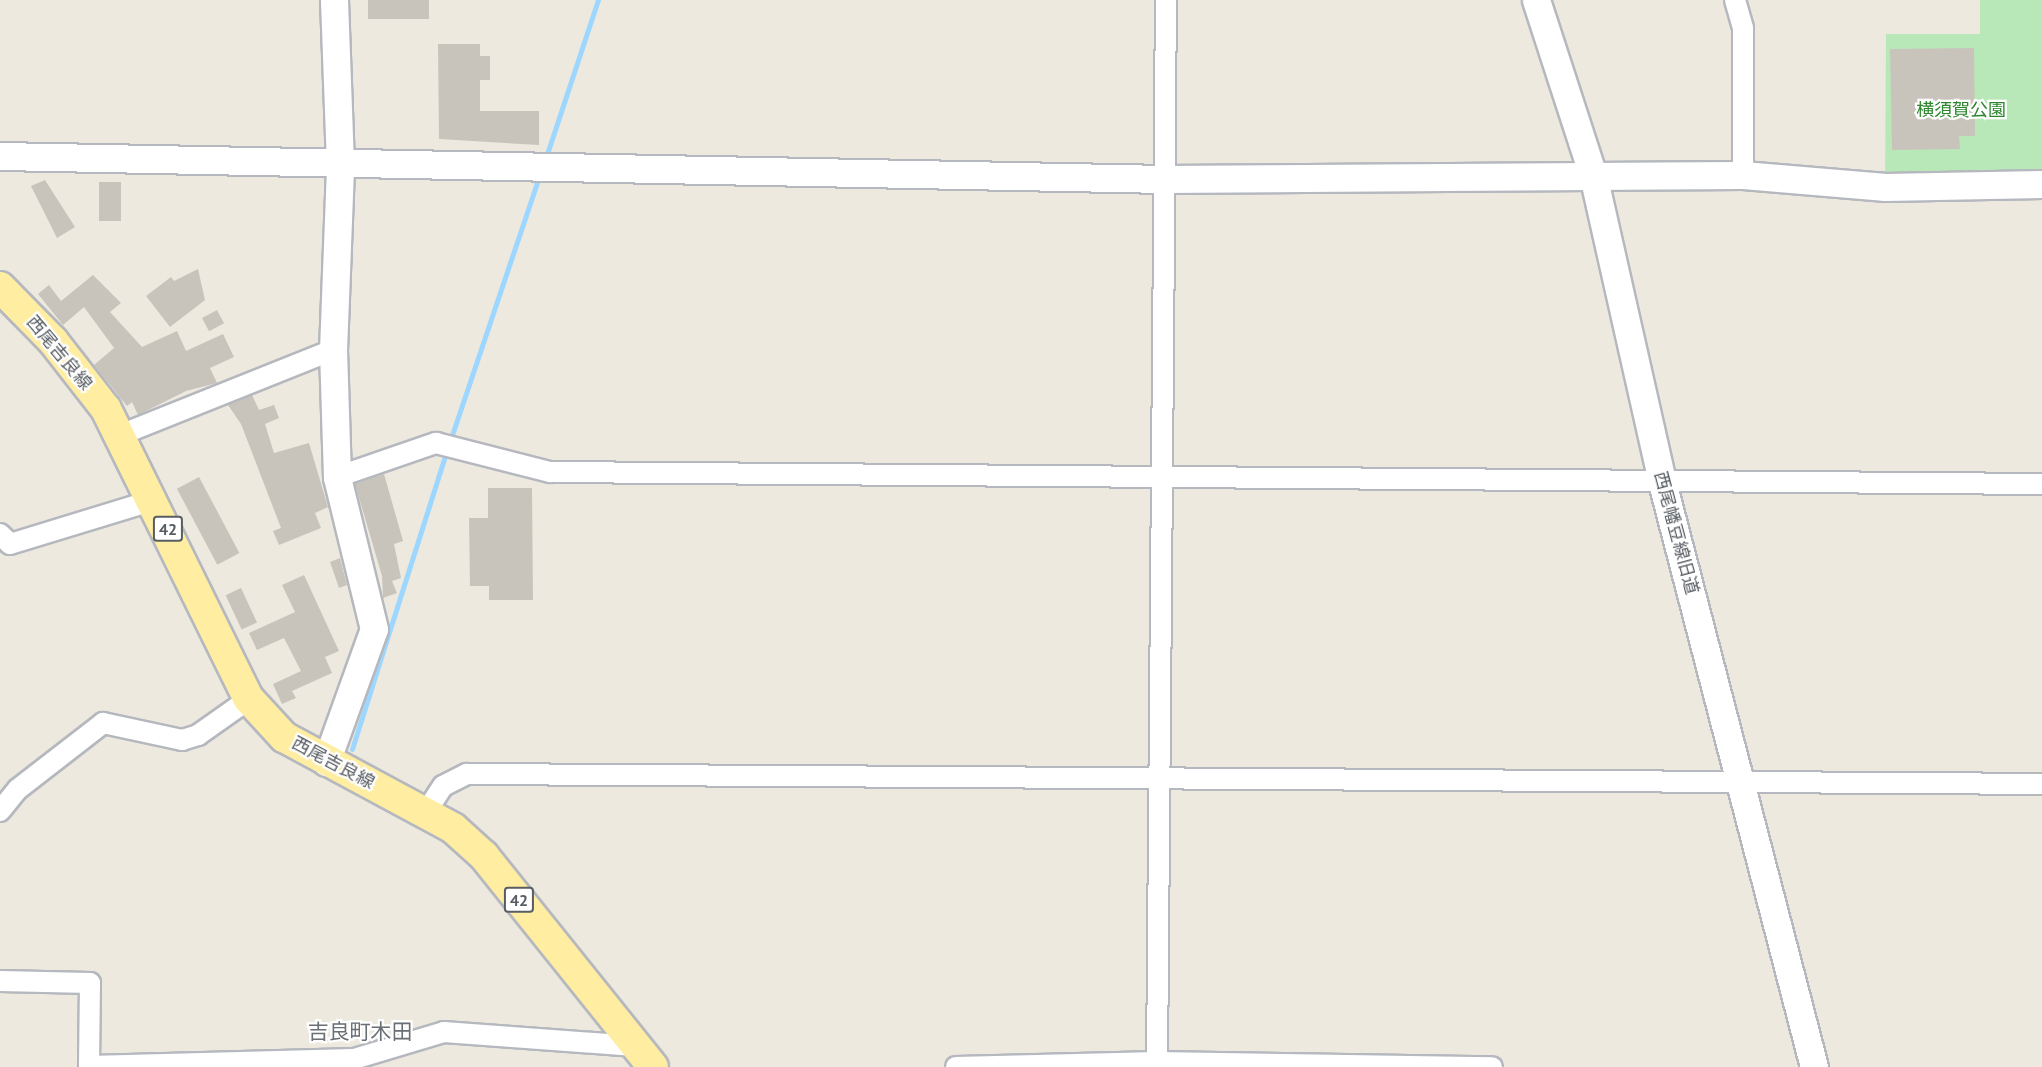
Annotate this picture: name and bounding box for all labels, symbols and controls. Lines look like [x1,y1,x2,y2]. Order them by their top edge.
park label: 横須賀公園 [1916,99,2006,121]
street label: 西尾吉良線 [22,312,96,394]
street label: 西尾幡豆線旧道 [1649,469,1703,597]
road number: 42 [152,516,184,542]
street label: 西尾吉良線 [288,732,378,794]
road number: 42 [502,887,536,913]
district label: 吉良町木田 [308,1019,412,1045]

